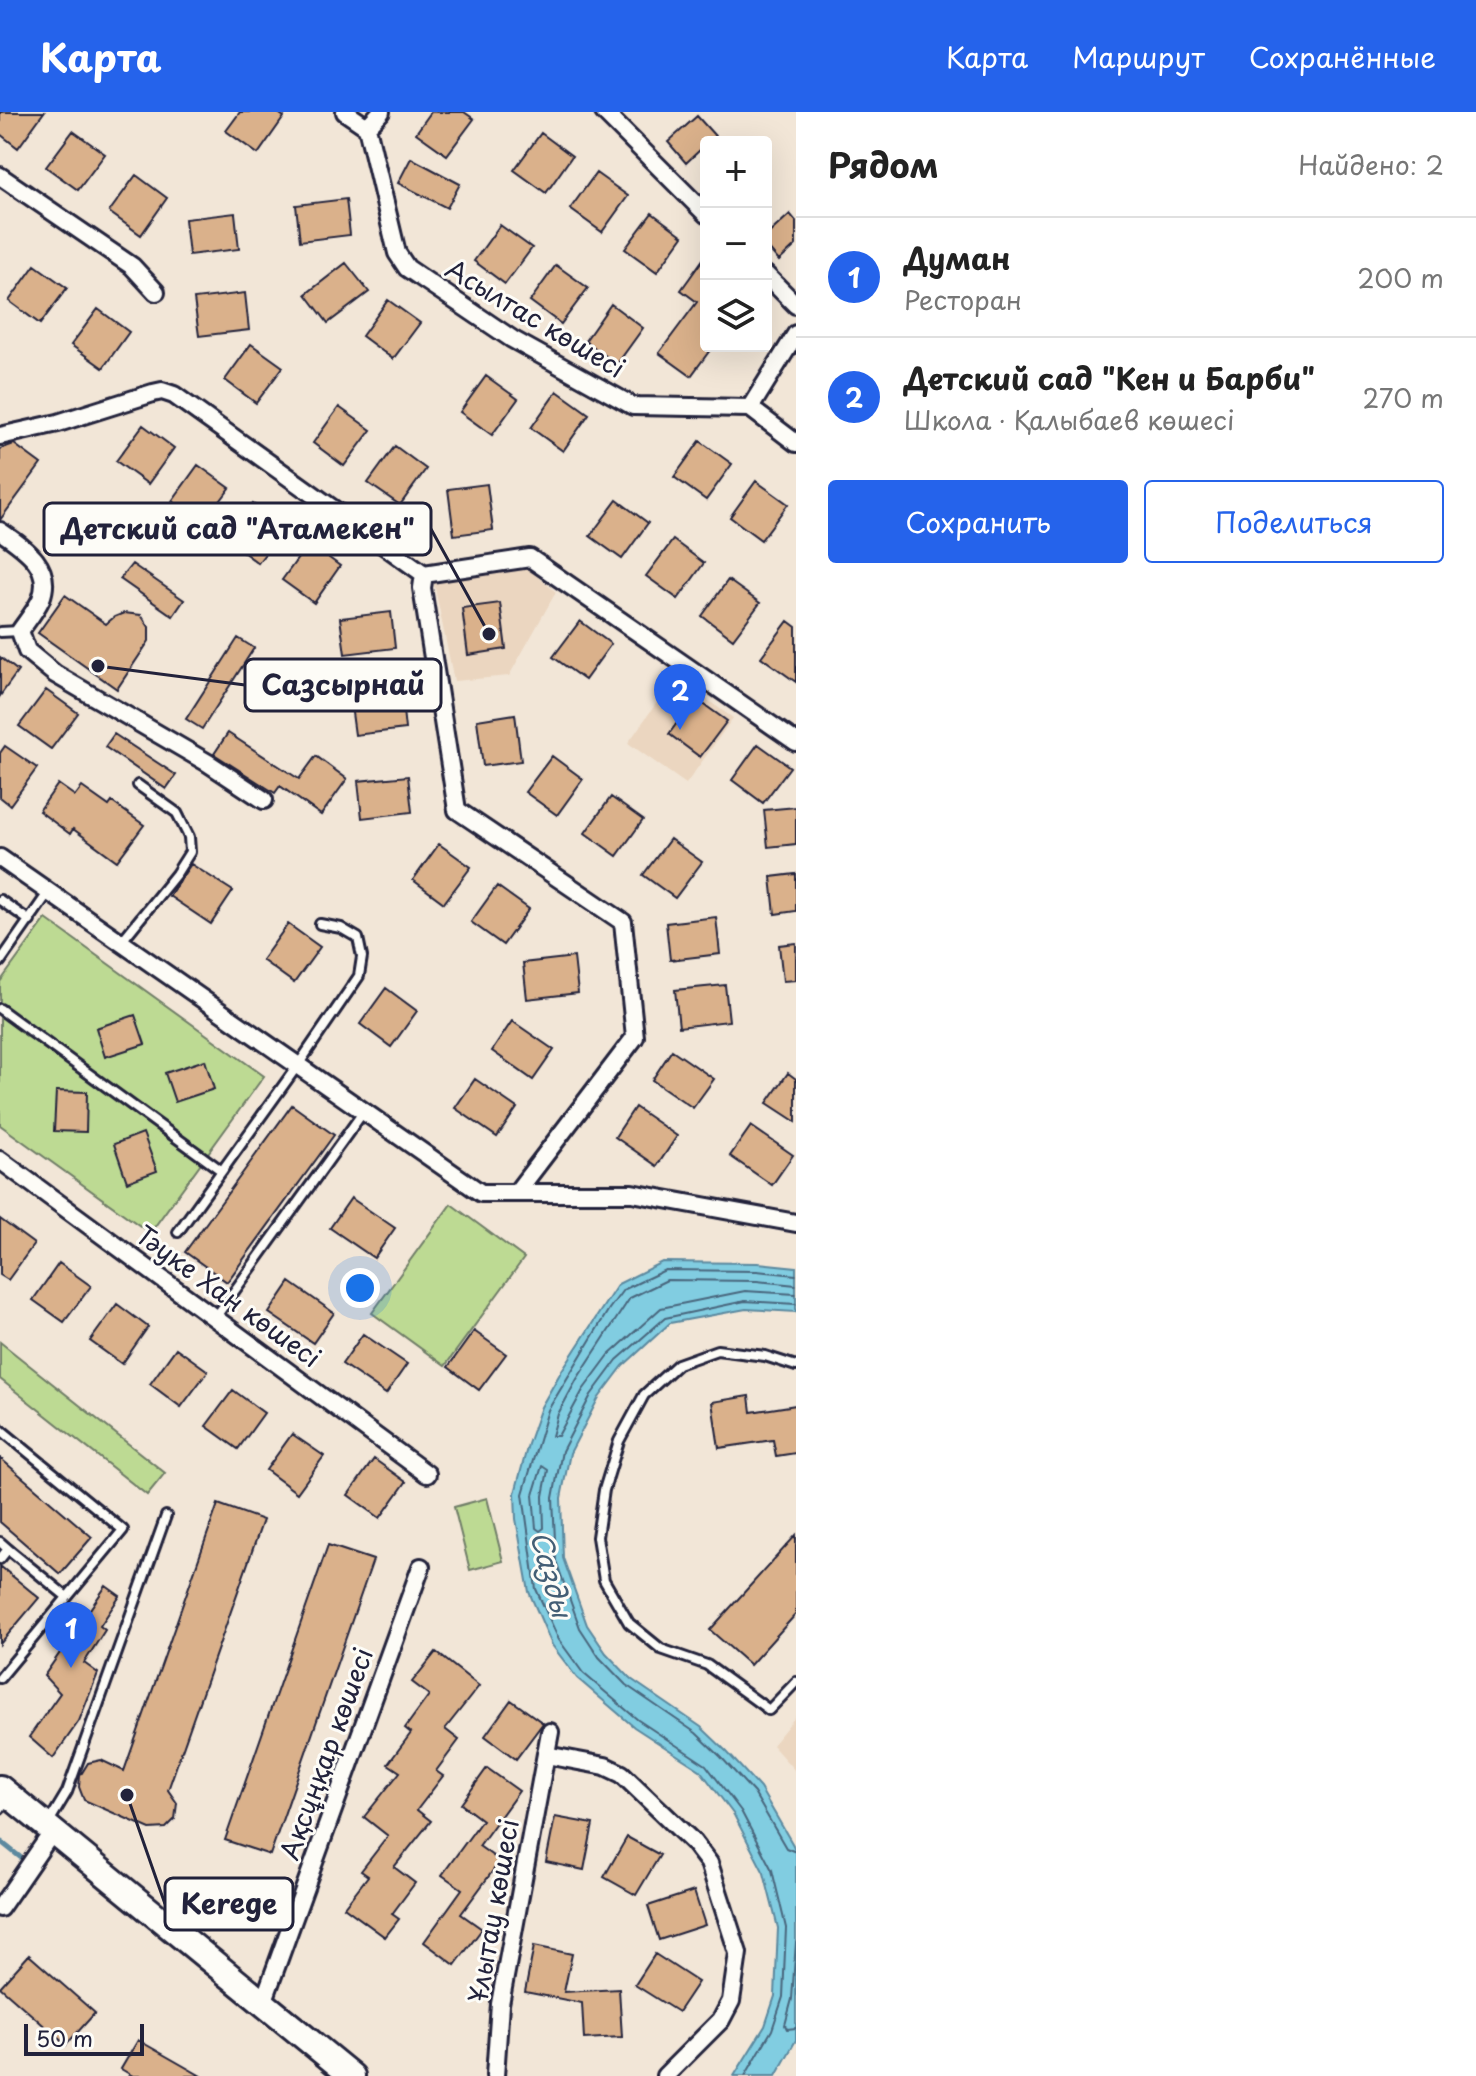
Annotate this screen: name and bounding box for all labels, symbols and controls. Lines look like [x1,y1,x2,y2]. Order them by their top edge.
text: Карта [40,28,162,85]
text: Карта [946,35,1028,78]
text: Маршрут [1072,35,1205,78]
text: Сохранённые [1249,35,1436,78]
map controls [700,136,772,352]
button: + [700,136,772,208]
text: Рядом [828,138,939,190]
text: Найдено: 2 [1298,145,1444,184]
button: − [700,208,772,280]
text: Думан [904,235,1010,280]
street label: Асылтас көшесі [439,249,633,387]
text: 1 [848,258,860,297]
text: 200 m [1357,258,1444,297]
button: layers [700,280,772,352]
text: Ресторан [904,280,1022,319]
text: Детский сад "Кен и Барби" [904,355,1315,400]
text: 2 [845,378,863,417]
text: 270 m [1363,378,1444,417]
text: Школа · Қалыбаев көшесі [904,400,1234,439]
button: Сохранить [828,480,1128,563]
button: Поделиться [1144,480,1444,563]
callout: Детский сад "Атамекен" [44,503,431,555]
text: Детский сад "Атамекен" [60,506,415,549]
callout: Сазсырнай [245,659,441,711]
text: Сазсырнай [261,662,425,705]
pin: 2 [654,664,706,730]
street label: Тәуке Хан көшесі [128,1215,329,1376]
your location [340,1268,380,1308]
water label: Сазды [520,1526,585,1623]
pin: 1 [45,1602,97,1668]
street label: Ақсұңқар көшесі [269,1642,382,1865]
street label: Ұлытау көшесі [457,1816,528,2006]
callout: Kerege [165,1878,293,1930]
text: Kerege [181,1881,277,1924]
scale bar [24,2020,144,2056]
text: 50 m [36,2021,93,2054]

